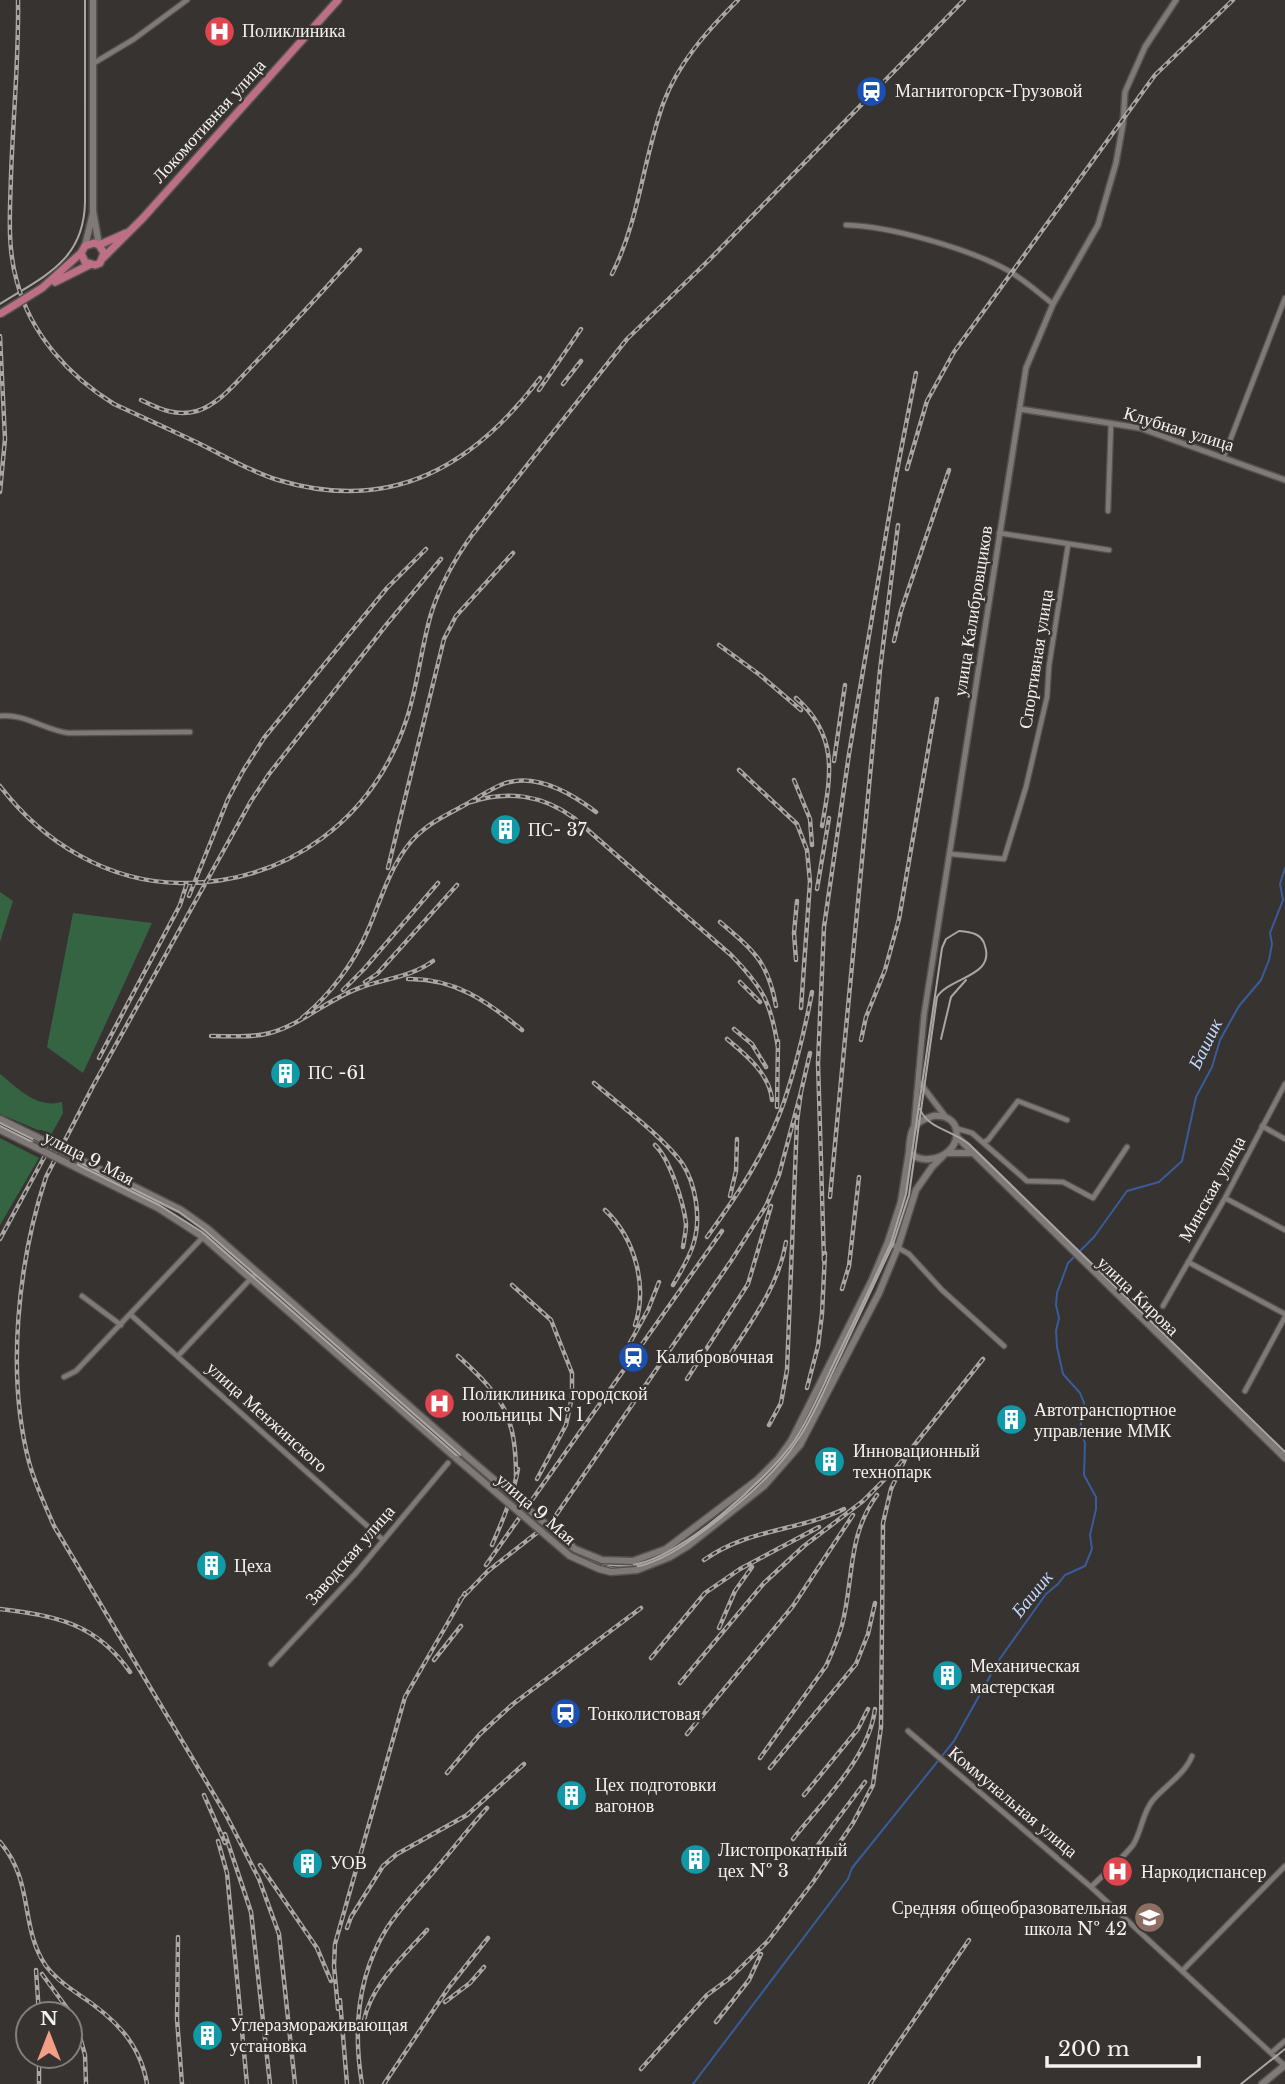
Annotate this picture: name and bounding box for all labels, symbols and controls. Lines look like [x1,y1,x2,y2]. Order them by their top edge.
hospital icon: Поликлиника [202,14,236,48]
place label: Поликлиника [242,20,345,42]
street label: Локомотивная улица [148,55,270,187]
station icon: Магнитогорск-Грузовой [855,74,889,108]
place label: Магнитогорск-Грузовой [895,80,1083,102]
street label: Клубная улица [1121,402,1237,456]
street label: улица Калибровщиков [949,524,997,698]
street label: Спортивная улица [1014,588,1058,730]
building icon: ПС- 37 [488,813,522,847]
place label: ПС- 37 [528,819,588,841]
water label: Башик [1183,1014,1228,1074]
building icon: ПС -61 [268,1056,302,1090]
place label: ПС -61 [308,1062,366,1084]
street label: улица 9 Мая [40,1126,138,1190]
street label: Минская улица [1174,1132,1250,1246]
street label: улица Кирова [1092,1251,1184,1341]
station icon: Калибровочная [616,1340,650,1374]
place label: Калибровочная [656,1346,774,1368]
street label: улица Менжинского [202,1357,332,1477]
place label: Поликлиника городской юольницы № 1 [462,1383,648,1426]
hospital icon: Поликлиника городской юольницы № 1 [422,1387,456,1421]
place label: Автотранспортное управление ММК [1034,1399,1176,1442]
building icon: Автотранспортное управление ММК [994,1403,1028,1437]
place label: Инновационный технопарк [853,1440,980,1483]
building icon: Инновационный технопарк [813,1444,847,1478]
street label: улица 9 Мая [492,1468,580,1550]
street label: Заводская улица [301,1500,399,1610]
building icon: Цеха [194,1549,228,1583]
place label: Цеха [234,1555,272,1577]
water label: Башик [1006,1565,1058,1623]
place label: Механическая мастерская [970,1655,1080,1698]
building icon: Механическая мастерская [930,1659,964,1693]
station icon: Тонколистовая [548,1697,582,1731]
place label: Тонколистовая [588,1703,701,1725]
street label: Коммунальная улица [944,1741,1082,1863]
place label: Цех подготовки вагонов [595,1774,717,1817]
building icon: Цех подготовки вагонов [555,1778,589,1812]
place label: Листопрокатный цех № 3 [718,1839,848,1882]
building icon: Листопрокатный цех № 3 [678,1843,712,1877]
building icon: УОВ [290,1846,324,1880]
place label: УОВ [330,1852,367,1874]
hospital icon: Наркодиспансер [1101,1855,1135,1889]
place label: Наркодиспансер [1141,1861,1267,1883]
place label: Средняя общеобразовательная школа № 42 [892,1897,1127,1940]
school or university icon: Средняя общеобразовательная школа № 42 [1133,1901,1167,1935]
north arrow [14,2000,84,2070]
text: N [40,2007,58,2030]
place label: Углеразмораживающая установка [230,2014,408,2057]
building icon: Углеразмораживающая установка [190,2018,224,2052]
scale bar [1047,2024,1199,2068]
text: 200 m [1058,2036,1130,2062]

